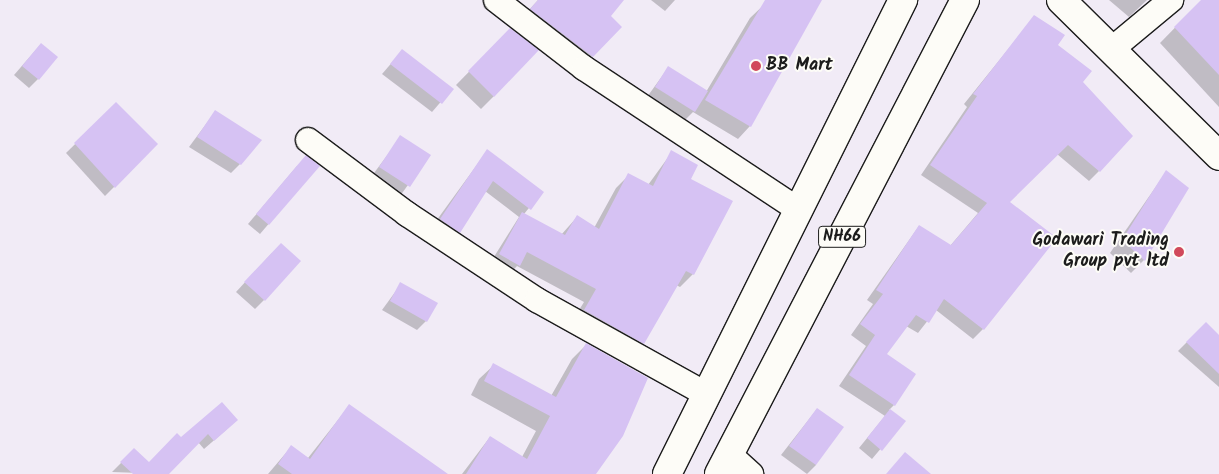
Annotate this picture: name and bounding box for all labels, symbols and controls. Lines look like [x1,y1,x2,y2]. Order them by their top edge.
place label: BB Mart [766,55,833,77]
marker: BB Mart [750,60,762,72]
road number: NH66 [817,223,867,250]
place label: Godawari Trading Group pvt ltd [1033,231,1169,274]
marker: Godawari Trading Group pvt ltd [1173,246,1185,258]

